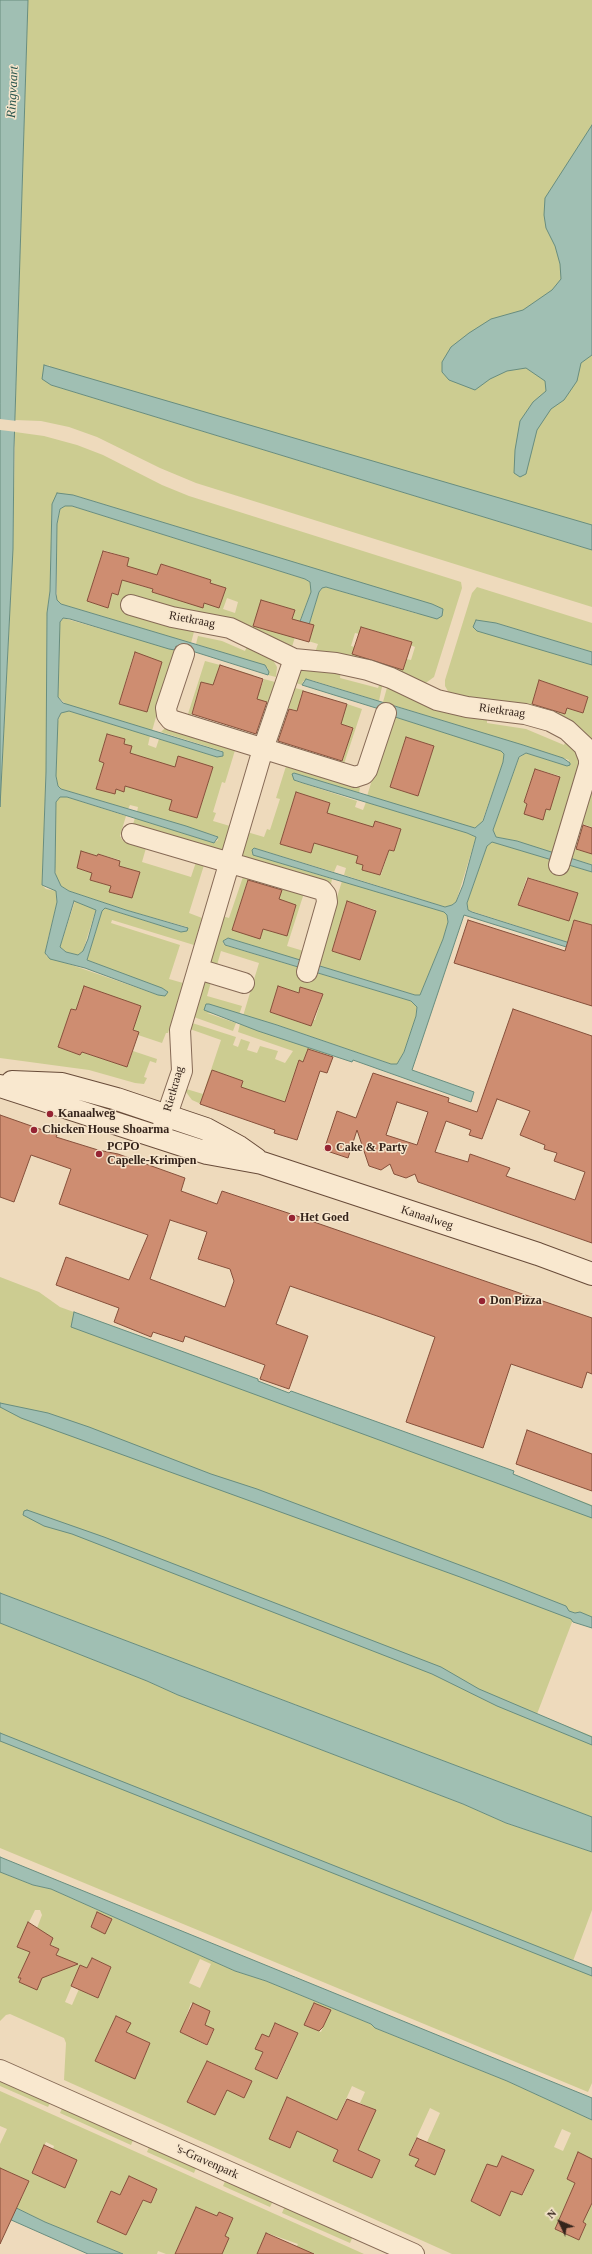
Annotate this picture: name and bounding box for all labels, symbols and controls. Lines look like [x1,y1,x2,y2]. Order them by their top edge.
water label: Ringvaart [4,66,22,118]
street label: Rietkraag [168,608,216,632]
street label: Rietkraag [478,701,526,721]
street label: Rietkraag [161,1065,187,1113]
place label: Kanaalweg [58,1107,115,1121]
marker: Kanaalweg [45,1109,55,1119]
place label: Chicken House Shoarma [42,1123,169,1137]
marker: Chicken House Shoarma [29,1125,39,1135]
place label: PCPO Capelle-Krimpen [107,1140,196,1168]
place label: Cake & Party [336,1141,407,1155]
marker: Cake & Party [323,1143,333,1153]
marker: PCPO Capelle-Krimpen [94,1149,104,1159]
street label: Kanaalweg [399,1203,455,1233]
place label: Het Goed [300,1211,349,1225]
marker: Het Goed [287,1213,297,1223]
place label: Don Pizza [490,1294,542,1308]
marker: Don Pizza [477,1296,487,1306]
street label: 's-Gravenpark [173,2142,241,2182]
north arrow [540,2202,580,2242]
text: N [544,2207,558,2221]

